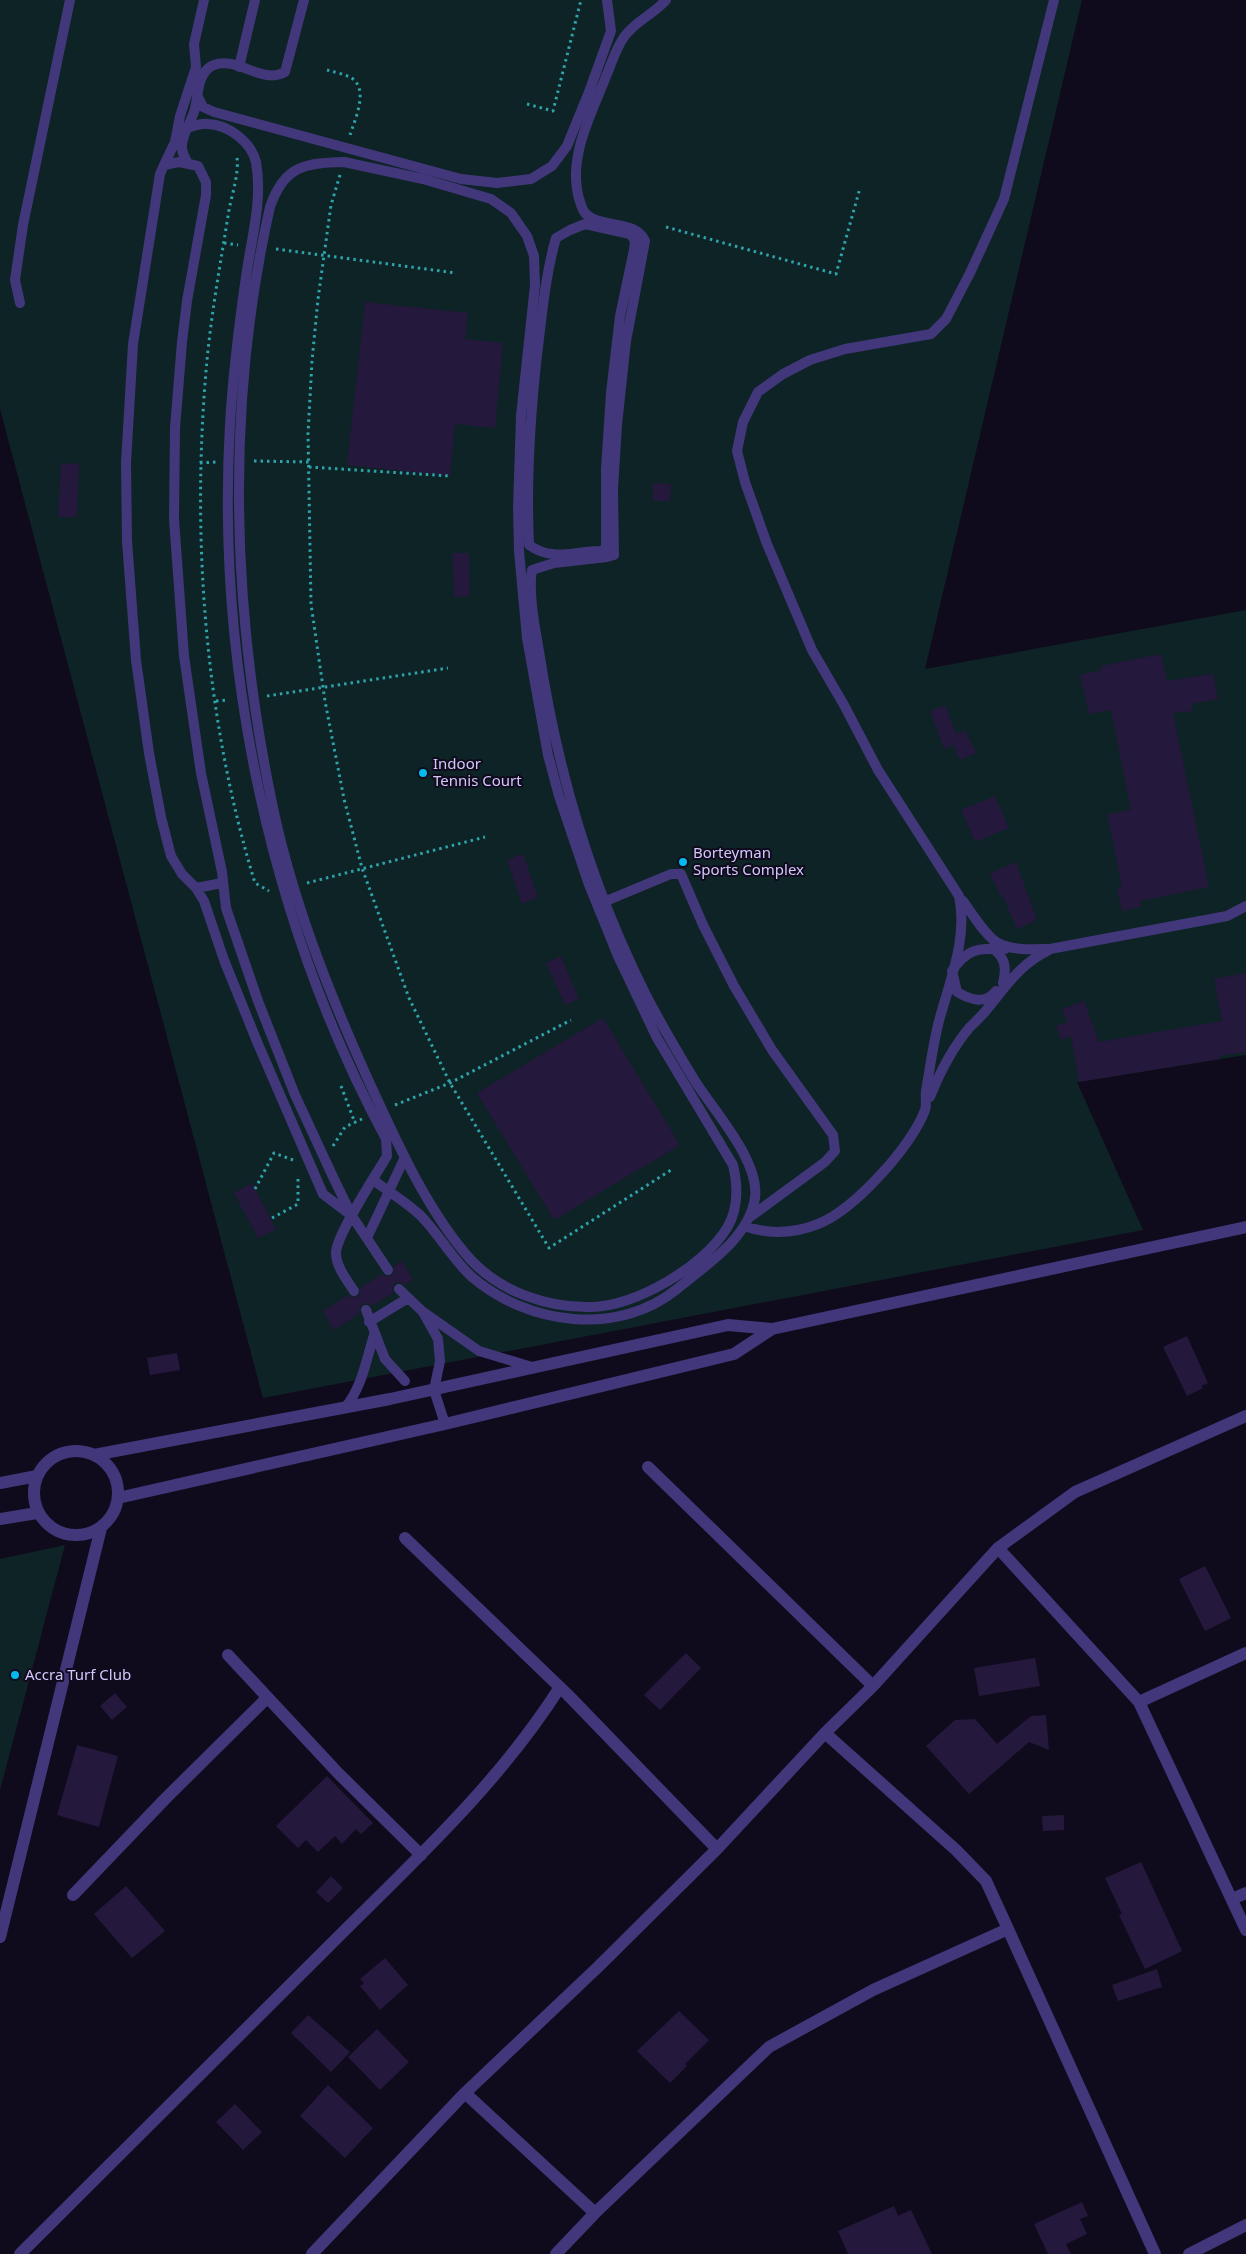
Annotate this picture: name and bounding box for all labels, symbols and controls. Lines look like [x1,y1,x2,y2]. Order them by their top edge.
place label: Indoor Tennis Court [433,753,522,790]
marker: Indoor Tennis Court [417,767,429,779]
place label: Borteyman Sports Complex [693,842,804,879]
marker: Borteyman Sports Complex [677,856,689,868]
place label: Accra Turf Club [25,1664,131,1684]
marker: Accra Turf Club [9,1669,21,1681]

